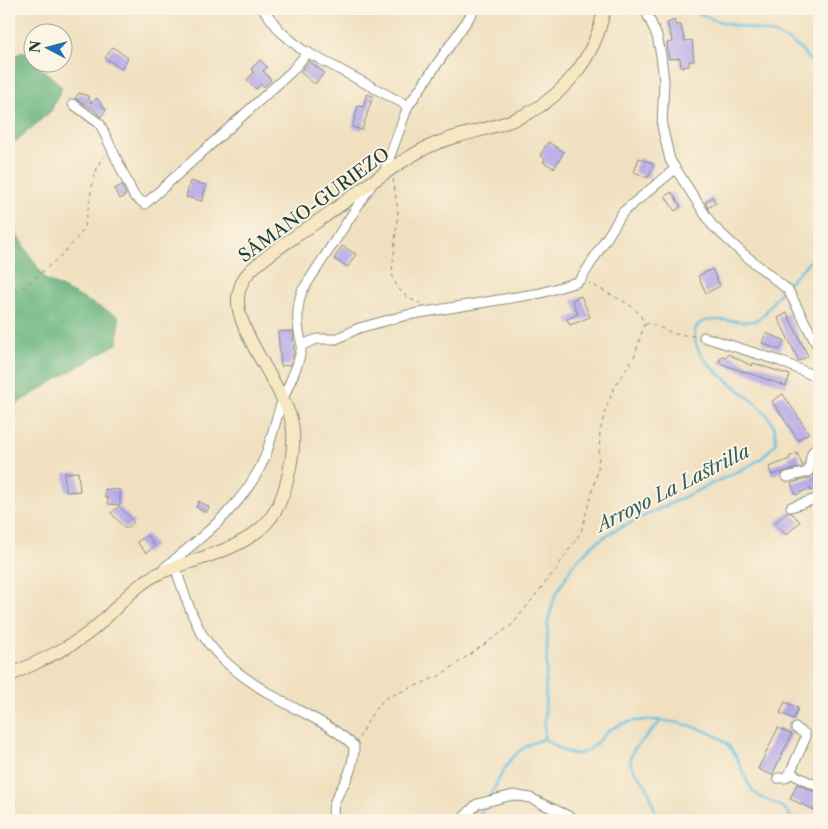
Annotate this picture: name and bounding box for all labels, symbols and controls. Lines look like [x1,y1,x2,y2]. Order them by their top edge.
north arrow [22,22,72,72]
text: N [25,40,45,54]
street label: SÁMANO-GURIEZO [234,142,394,267]
water label: Arroyo La Lastrilla [590,439,754,538]

